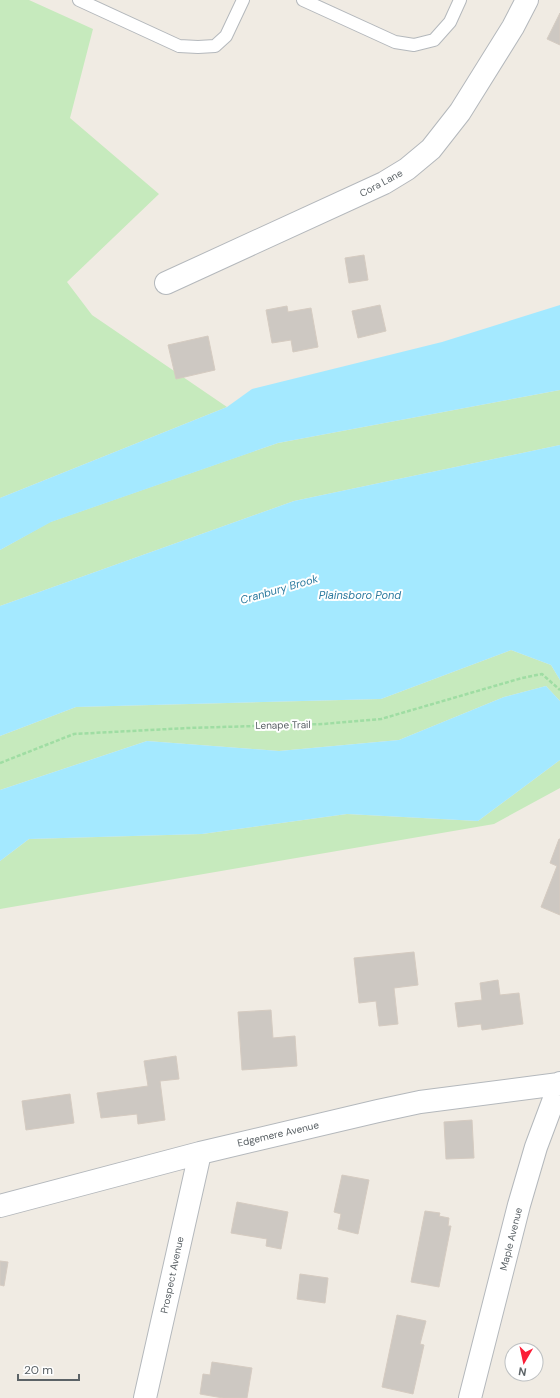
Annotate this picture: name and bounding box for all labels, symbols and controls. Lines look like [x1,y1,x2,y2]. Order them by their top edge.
street label: Cora Lane [357,166,405,200]
water label: Cranbury Brook [239,571,320,607]
water label: Plainsboro Pond [319,588,401,602]
street label: Lenape Trail [255,718,311,732]
street label: Edgemere Avenue [236,1118,320,1150]
street label: Maple Avenue [497,1206,525,1272]
street label: Prospect Avenue [157,1235,187,1315]
north arrow [504,1342,544,1382]
scale bar [18,1356,79,1382]
text: 20 m [24,1362,53,1378]
text: N [517,1364,527,1379]

